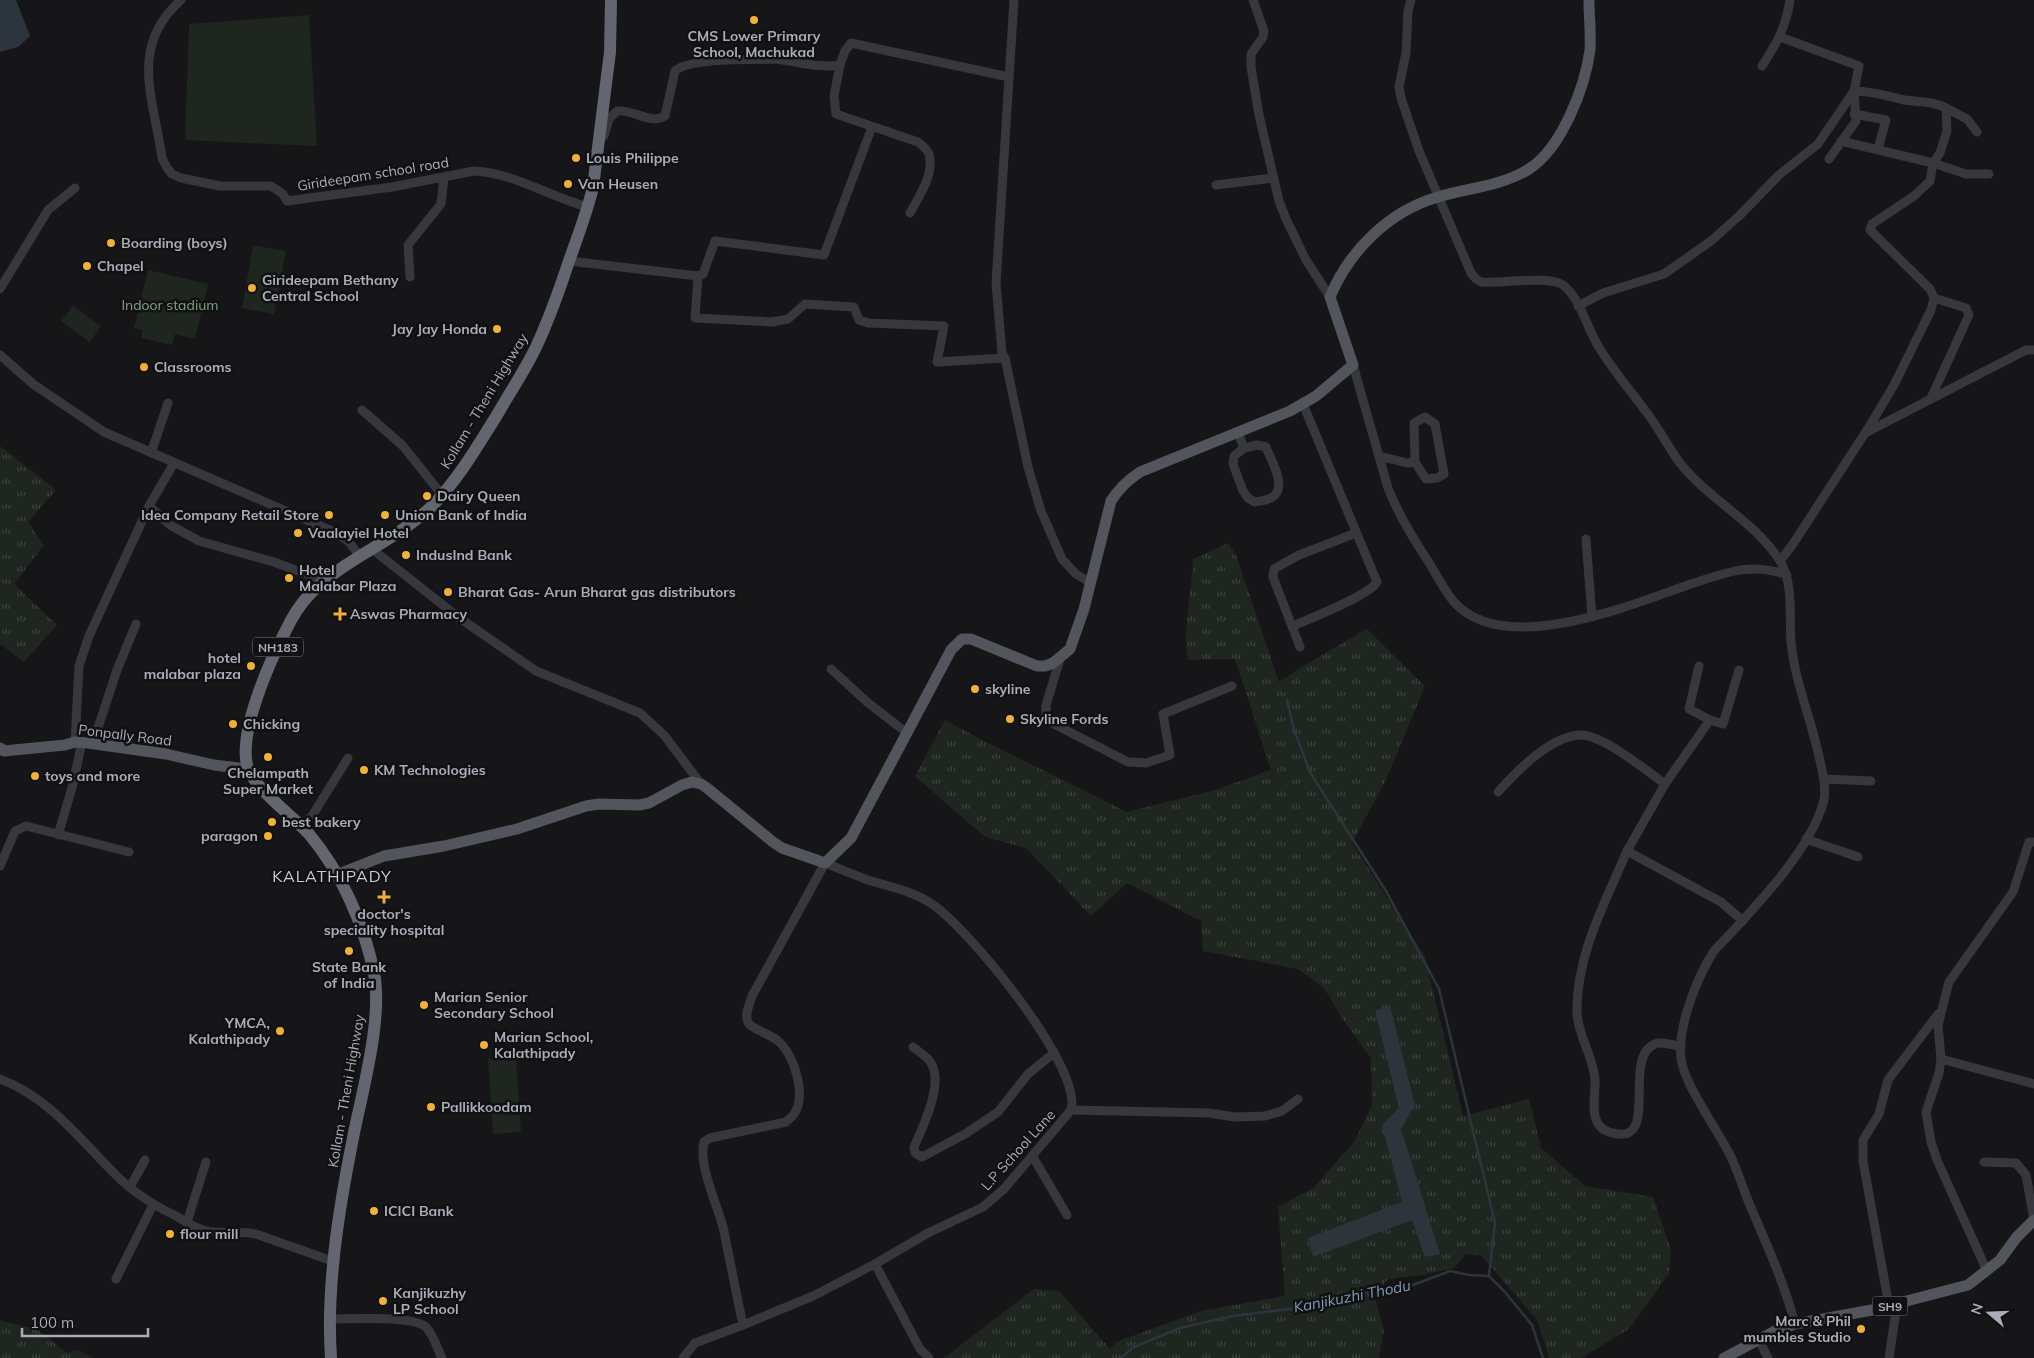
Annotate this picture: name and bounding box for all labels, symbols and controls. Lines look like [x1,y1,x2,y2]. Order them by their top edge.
marker: CMS Lower Primary School, Machukad [748,14,760,26]
place label: CMS Lower Primary School, Machukad [688,27,821,61]
place label: Louis Philippe [586,149,679,167]
marker: Louis Philippe [570,152,582,164]
street label: Girideepam school road [296,153,450,195]
place label: Van Heusen [577,175,658,193]
marker: Van Heusen [562,178,574,190]
place label: Boarding (boys) [121,234,228,252]
marker: Boarding (boys) [105,237,117,249]
place label: Chapel [97,257,144,275]
marker: Chapel [81,260,93,272]
place label: Girideepam Bethany Central School [262,271,399,305]
marker: Girideepam Bethany Central School [246,282,258,294]
park label: Indoor stadium [121,296,219,314]
place label: Jay Jay Honda [392,320,487,338]
marker: Jay Jay Honda [491,323,503,335]
street label: Kollam - Theni Highway [436,329,532,472]
place label: Classrooms [154,358,232,376]
marker: Classrooms [138,361,150,373]
place label: Dairy Queen [437,487,521,505]
marker: Dairy Queen [421,490,433,502]
place label: Idea Company Retail Store [141,506,319,524]
place label: Union Bank of India [395,506,527,524]
marker: Idea Company Retail Store [323,509,335,521]
marker: Union Bank of India [379,509,391,521]
place label: Vaalayiel Hotel [307,524,409,542]
marker: Vaalayiel Hotel [292,527,304,539]
place label: IndusInd Bank [416,546,512,564]
marker: IndusInd Bank [400,549,412,561]
place label: Hotel Malabar Plaza [299,561,397,595]
marker: Hotel Malabar Plaza [283,572,295,584]
place label: Bharat Gas- Arun Bharat gas distributors [458,583,736,601]
marker: Bharat Gas- Arun Bharat gas distributors [442,586,454,598]
place label: Aswas Pharmacy [350,605,467,623]
marker: Aswas Pharmacy [334,608,346,620]
road number: NH183 [253,638,303,656]
place label: hotel malabar plaza [144,649,241,683]
marker: hotel malabar plaza [245,660,257,672]
place label: skyline [985,680,1031,698]
marker: skyline [969,683,981,695]
place label: Skyline Fords [1020,710,1109,728]
marker: Skyline Fords [1004,713,1016,725]
place label: Chicking [243,715,300,733]
marker: Chicking [227,718,239,730]
street label: Ponpally Road [77,720,173,750]
marker: Chelampath Super Market [262,751,274,763]
place label: KM Technologies [374,761,486,779]
place label: Chelampath Super Market [223,764,314,798]
marker: KM Technologies [358,764,370,776]
place label: toys and more [45,767,141,785]
marker: toys and more [29,770,41,782]
place label: best bakery [282,813,361,831]
marker: best bakery [266,816,278,828]
place label: paragon [201,827,258,845]
marker: paragon [262,830,274,842]
district label: KALATHIPADY [272,866,392,886]
marker: doctor's speciality hospital [377,890,391,904]
place label: doctor's speciality hospital [324,905,444,939]
marker: State Bank of India [343,945,355,957]
place label: State Bank of India [312,958,386,992]
place label: Marian Senior Secondary School [434,988,554,1022]
marker: Marian Senior Secondary School [418,999,430,1011]
street label: Kollam - Theni Highway [324,1012,368,1169]
place label: YMCA, Kalathipady [189,1014,270,1048]
marker: YMCA, Kalathipady [274,1025,286,1037]
place label: Marian School, Kalathipady [494,1028,593,1062]
marker: Marian School, Kalathipady [478,1039,490,1051]
place label: Pallikkoodam [441,1098,531,1116]
marker: Pallikkoodam [425,1101,437,1113]
street label: L.P School Lane [977,1106,1059,1194]
place label: ICICI Bank [384,1202,454,1220]
marker: ICICI Bank [368,1205,380,1217]
place label: flour mill [180,1225,238,1243]
marker: flour mill [164,1228,176,1240]
water label: Kanjikuzhi Thodu [1292,1275,1413,1317]
place label: Kanjikuzhy LP School [393,1284,467,1318]
north arrow [1964,1288,2014,1338]
marker: Kanjikuzhy LP School [377,1295,389,1307]
road number: SH9 [1872,1296,1908,1315]
text: N [1966,1301,1987,1317]
scale bar [22,1306,149,1338]
place label: Marc & Phil mumbles Studio [1743,1312,1851,1346]
text: 100 m [30,1313,74,1332]
marker: Marc & Phil mumbles Studio [1855,1323,1867,1335]

